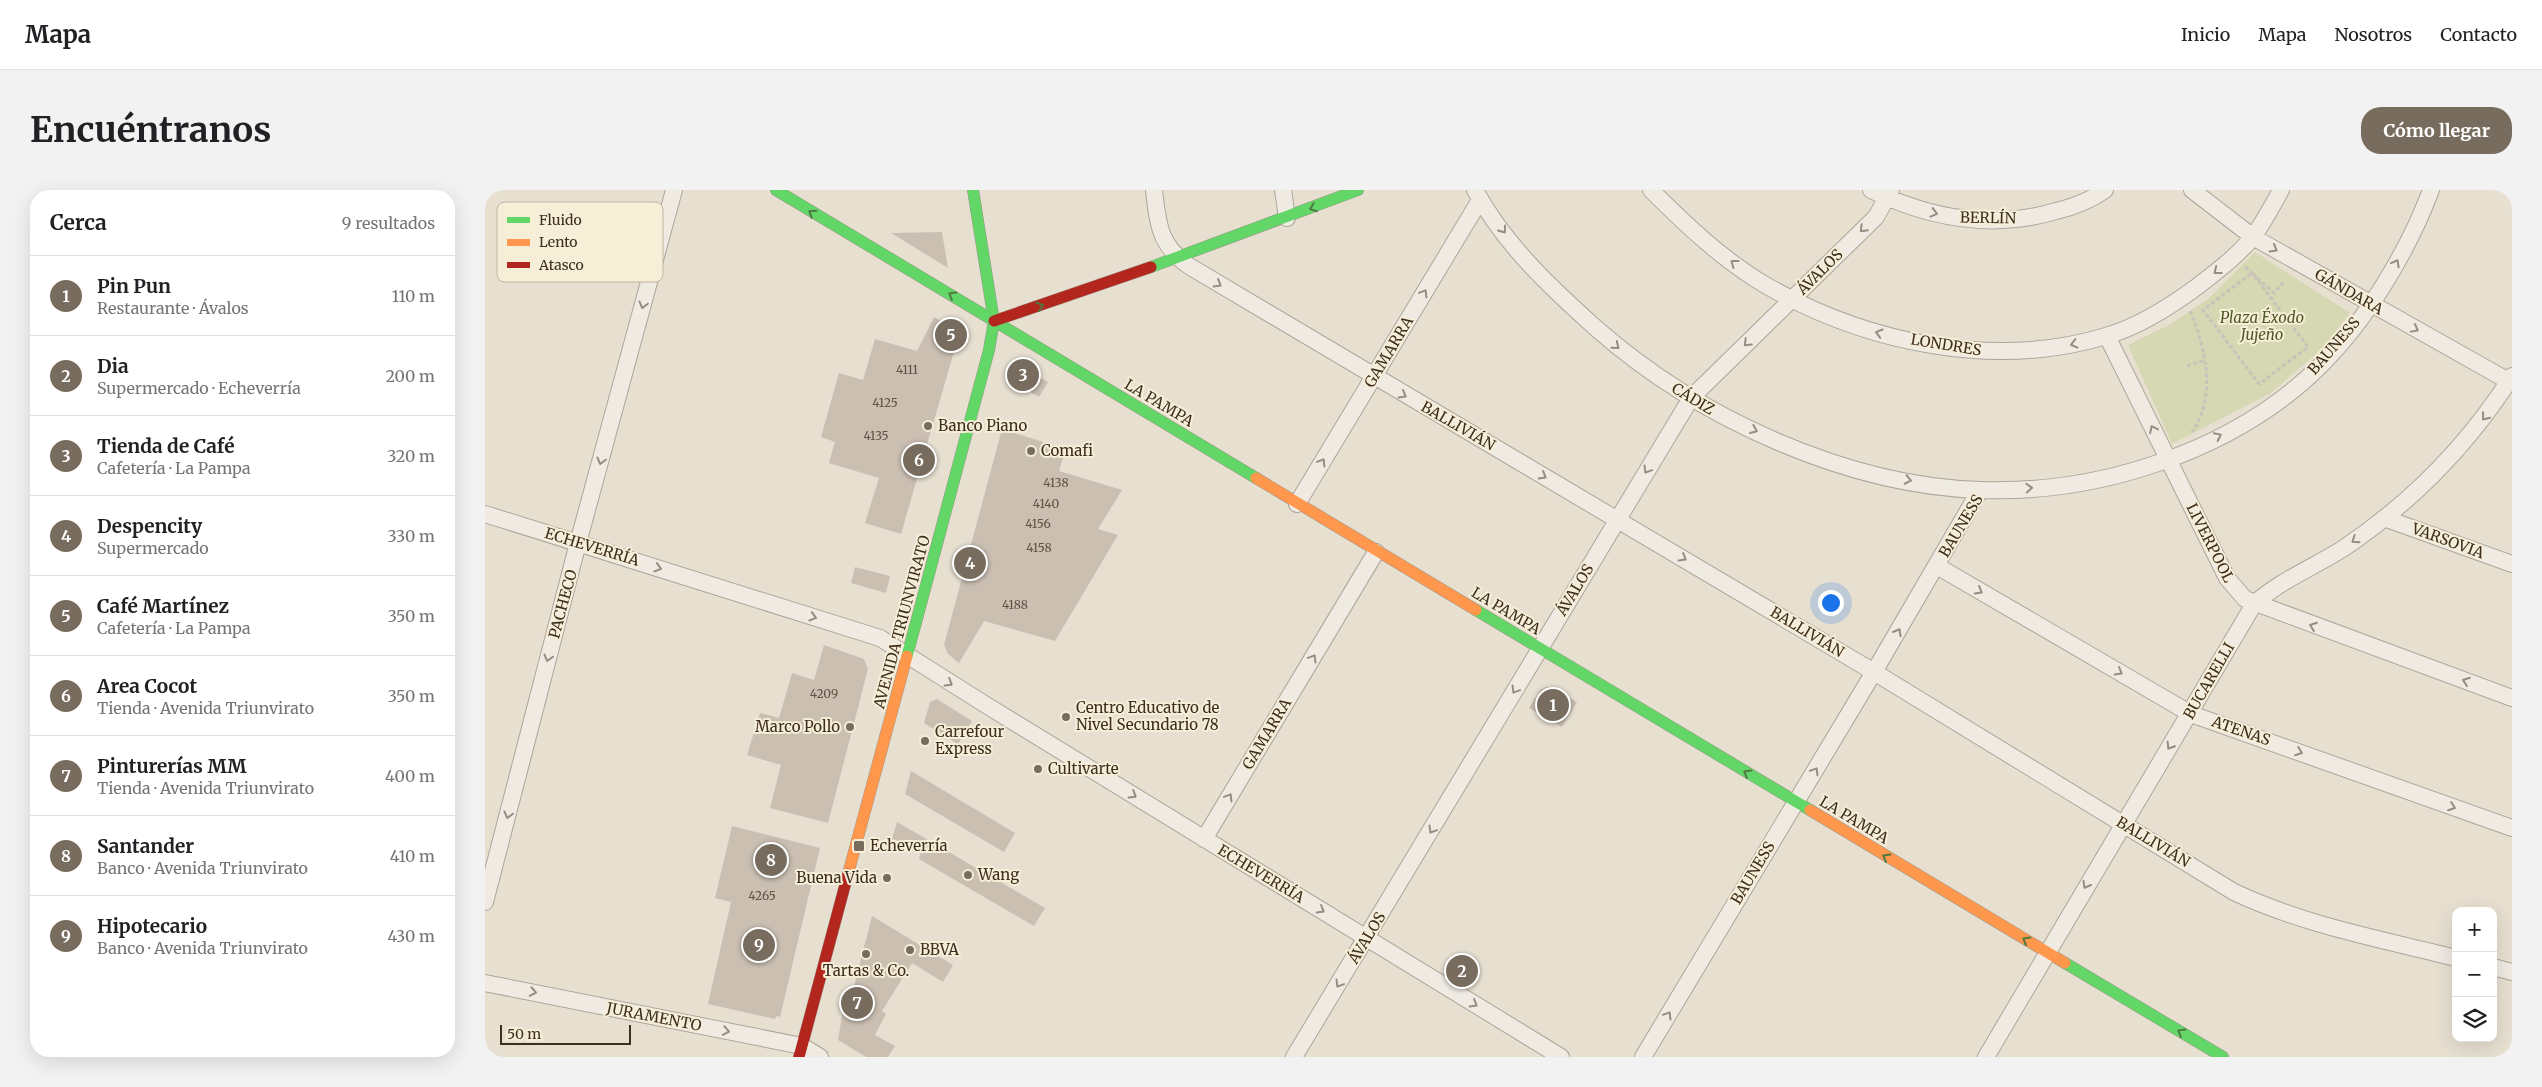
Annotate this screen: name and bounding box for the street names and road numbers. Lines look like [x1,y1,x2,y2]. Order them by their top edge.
street label: BERLÍN [1960,207,2017,227]
street label: ÁVALOS [1791,244,1847,299]
street label: GÁNDARA [2312,263,2388,319]
street label: GAMARRA [1360,312,1417,391]
street label: BAUNESS [2303,313,2364,378]
street label: LONDRES [1909,330,1983,359]
street label: LA PAMPA [1121,375,1198,431]
street label: CÁDIZ [1668,378,1719,419]
street label: BALLIVIÁN [1418,396,1500,455]
street label: BAUNESS [1934,491,1987,561]
street label: LIVERPOOL [2182,500,2239,586]
street label: VARSOVIA [2408,518,2487,563]
street label: ECHEVERRÍA [543,522,642,570]
street label: AVENIDA TRIUNVIRATO [869,533,934,712]
street label: ÁVALOS [1550,560,1597,620]
street label: PACHECO [544,567,581,640]
street label: LA PAMPA [1468,583,1545,639]
street label: BALLIVIÁN [1767,601,1848,661]
street label: BUCARELLI [2179,639,2238,723]
street label: GAMARRA [1238,694,1295,773]
street label: ATENAS [2208,711,2273,749]
street label: LA PAMPA [1816,792,1893,848]
street label: BALLIVIÁN [2113,811,2194,871]
street label: BAUNESS [1726,838,1779,908]
street label: ECHEVERRÍA [1214,839,1309,907]
street label: ÁVALOS [1342,908,1389,968]
street label: JURAMENTO [604,998,703,1035]

